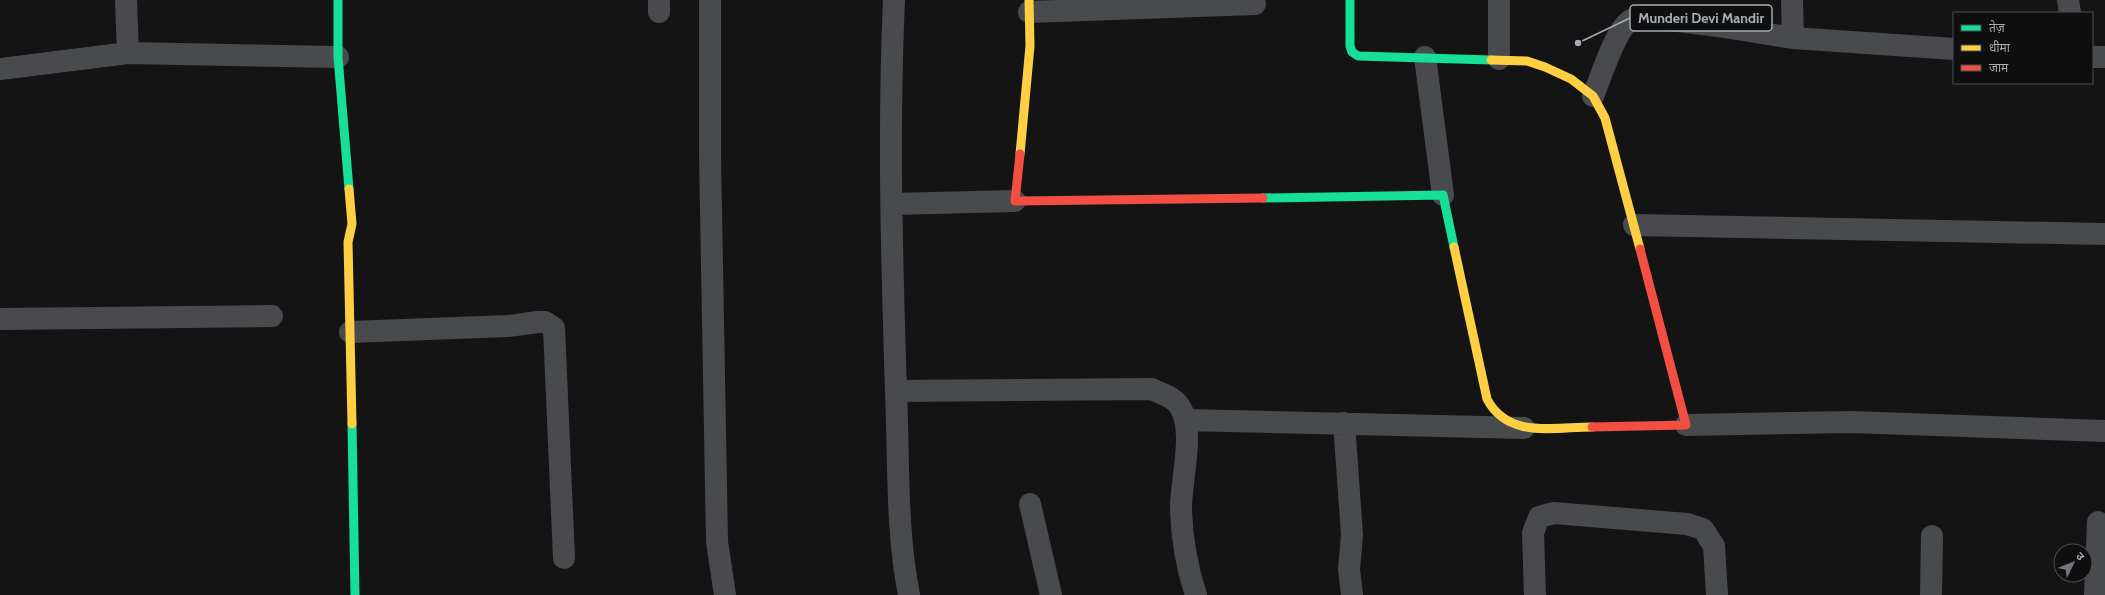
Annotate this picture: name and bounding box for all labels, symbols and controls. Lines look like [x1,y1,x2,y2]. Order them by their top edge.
callout: Munderi Devi Mandir [1630,5,1772,31]
text: Munderi Devi Mandir [1638,9,1764,27]
legend [1953,12,2093,84]
text: तेज़ [1989,20,2006,35]
text: धीमा [1989,40,2011,55]
text: जाम [1989,60,2009,75]
north arrow [2053,543,2093,583]
text: उ [2073,549,2088,564]

